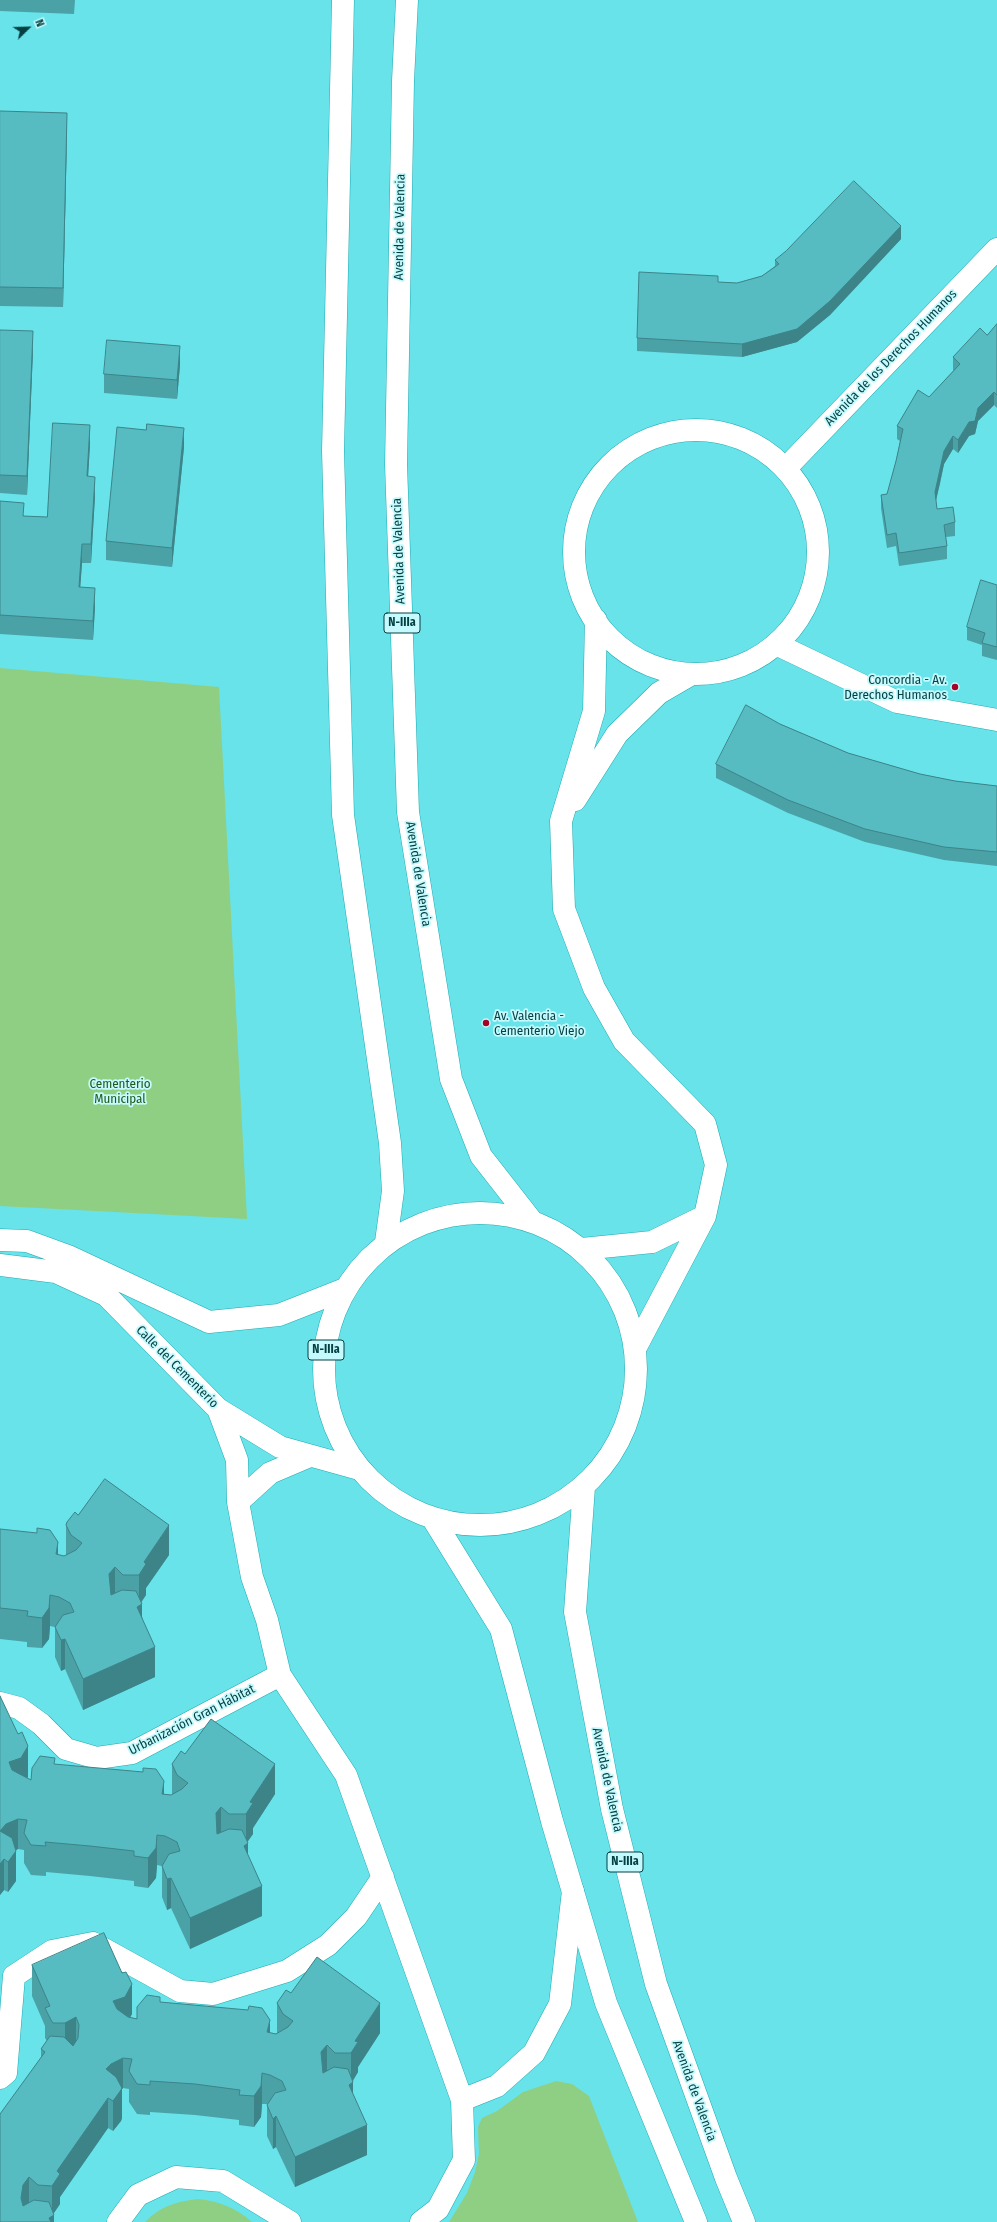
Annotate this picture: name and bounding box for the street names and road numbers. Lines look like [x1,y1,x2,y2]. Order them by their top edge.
street label: Avenida de Valencia [391,174,409,280]
street label: Avenida de los Derechos Humanos [822,287,960,429]
street label: Avenida de Valencia [389,498,409,604]
road number: N-IIIa [384,613,420,633]
street label: Avenida de Valencia [402,820,434,928]
street label: Calle del Cementerio [133,1323,221,1411]
road number: N-IIIa [308,1340,344,1360]
street label: Urbanización Gran Hábitat [126,1681,258,1759]
street label: Avenida de Valencia [588,1726,626,1834]
road number: N-IIIa [607,1852,643,1872]
street label: Avenida de Valencia [669,2038,719,2144]

